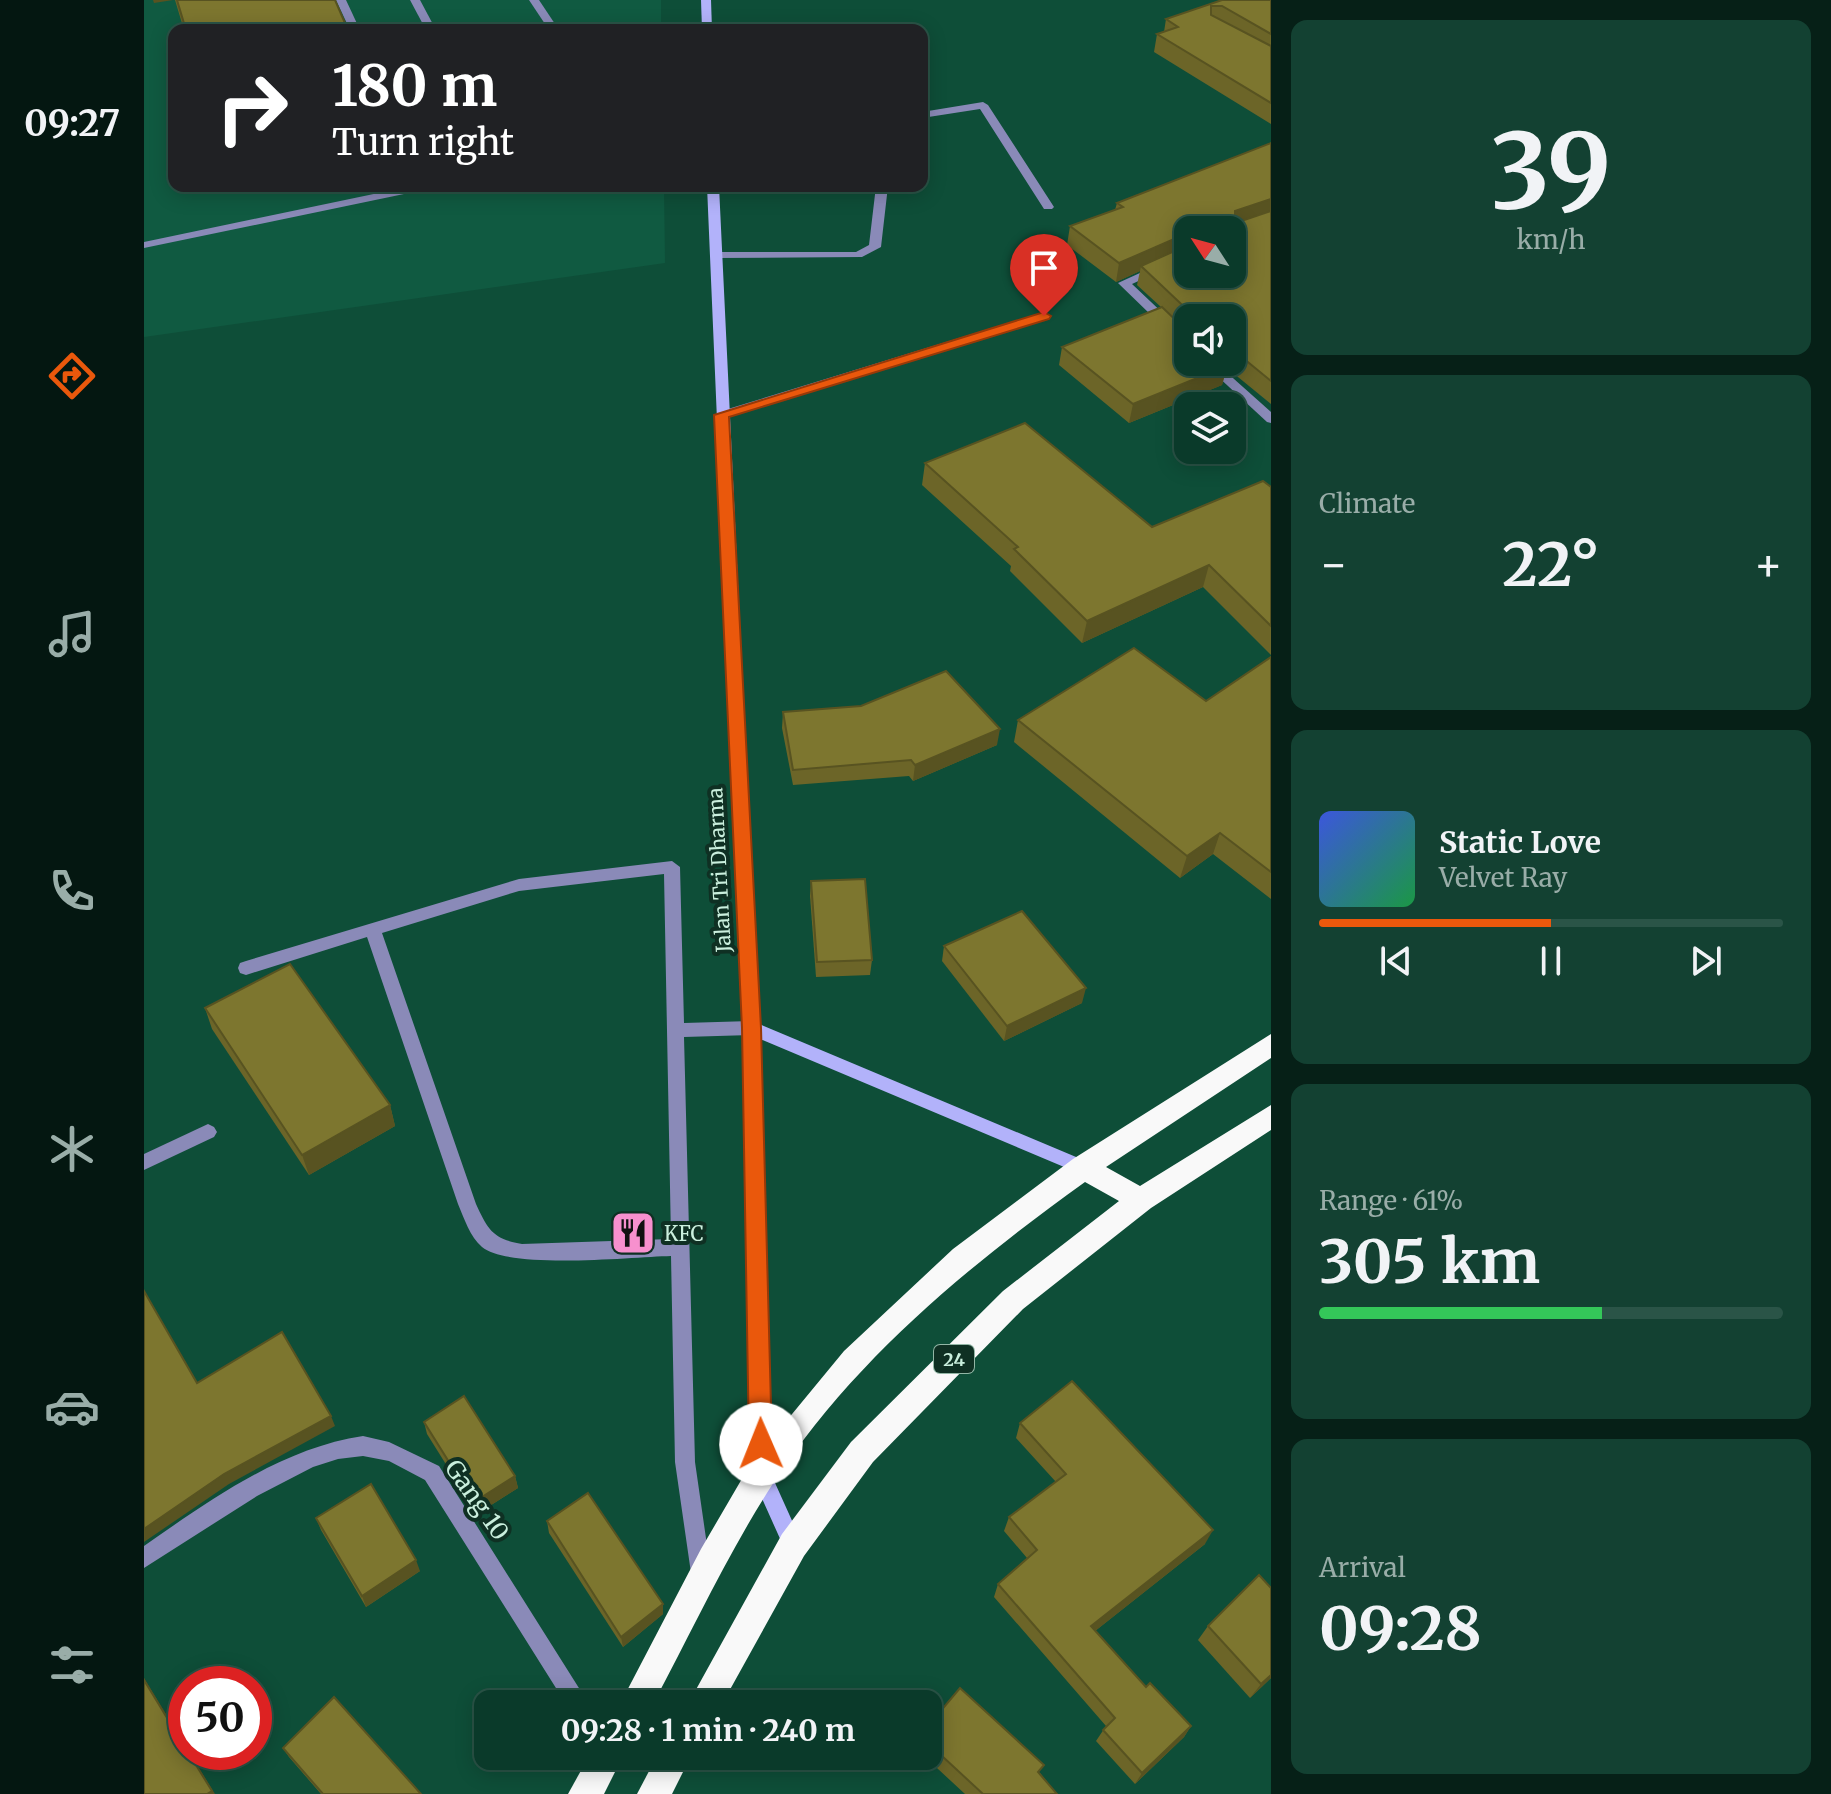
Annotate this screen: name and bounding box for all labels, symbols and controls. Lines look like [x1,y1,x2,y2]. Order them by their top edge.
text: 180 m [332,51,497,121]
icon: right [200,56,304,160]
text: 09:27 [24,101,120,146]
text: 39 [1491,106,1611,236]
text: Turn right [332,120,514,165]
north arrow [1174,216,1246,288]
map controls [1174,216,1246,464]
text: km/h [1517,223,1585,256]
pin [1010,234,1078,316]
icon: arrive [1022,246,1066,290]
button: sound [1174,304,1246,376]
icon: directions [44,348,100,404]
button: layers [1174,392,1246,464]
text: Climate [1319,487,1415,520]
text: 22° [1502,527,1600,602]
text: − [1319,537,1348,592]
text: + [1754,537,1783,592]
icon: music [44,606,100,662]
street label: Jalan Tri Dharma [702,787,736,954]
text: Static Love [1439,823,1601,861]
text: Velvet Ray [1439,861,1567,894]
icon: phone [44,863,100,919]
icon: previous [1374,939,1418,983]
icon: pause [1529,939,1573,983]
icon: next [1684,939,1728,983]
icon: climate [44,1121,100,1177]
text: Range · 61% [1319,1184,1463,1217]
restaurant icon: KFC [609,1209,657,1257]
place label: KFC [664,1221,704,1246]
text: 305 km [1319,1224,1540,1299]
road number: 24 [934,1345,974,1373]
icon: car [44,1379,100,1435]
position arrow [719,1402,803,1486]
street label: Gang 10 [438,1454,516,1546]
text: Arrival [1319,1551,1406,1584]
text: 09:28 [1319,1591,1482,1666]
icon: filters [44,1637,100,1693]
speed limit sign: 50 [168,1666,272,1770]
text: 09:28 · 1 min · 240 m [561,1711,855,1749]

